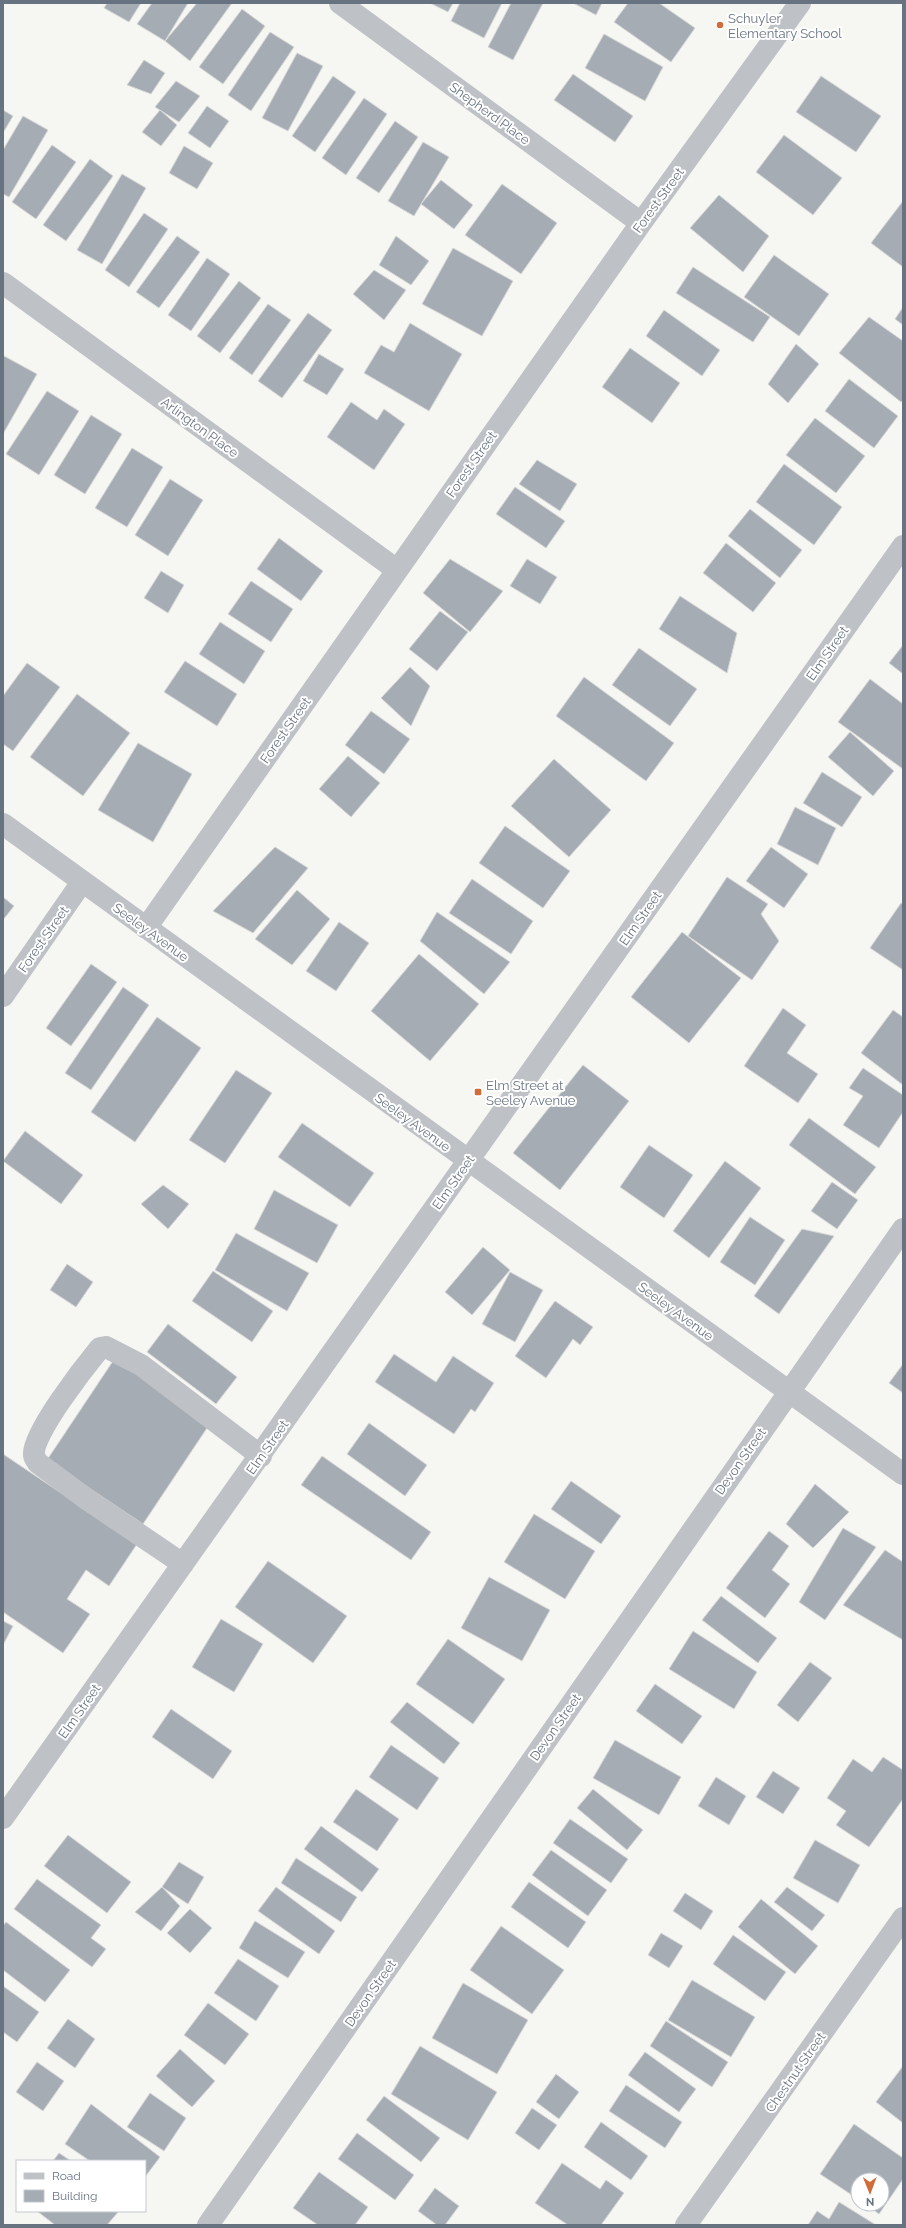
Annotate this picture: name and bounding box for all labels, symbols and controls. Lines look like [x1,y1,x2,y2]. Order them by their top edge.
place label: Schuyler Elementary School [728,11,842,41]
marker: Schuyler Elementary School [715,20,725,30]
street label: Shepherd Place [447,79,533,148]
street label: Forest Street [630,164,687,236]
street label: Arlington Place [158,394,241,461]
street label: Forest Street [443,428,500,500]
street label: Elm Street [803,623,852,683]
street label: Forest Street [257,694,314,766]
street label: Elm Street [616,888,665,948]
street label: Seeley Avenue [110,900,192,965]
street label: Forest Street [15,903,72,975]
place label: Elm Street at Seeley Avenue [486,1078,576,1108]
marker: Elm Street at Seeley Avenue [473,1087,483,1097]
street label: Seeley Avenue [372,1090,454,1155]
street label: Elm Street [429,1152,478,1212]
street label: Seeley Avenue [635,1279,717,1344]
street label: Elm Street [243,1417,292,1477]
street label: Devon Street [712,1424,769,1498]
street label: Elm Street [55,1681,104,1741]
street label: Devon Street [527,1690,584,1764]
street label: Devon Street [342,1956,399,2030]
street label: Chestnut Street [762,2029,829,2115]
legend [16,2160,146,2212]
text: Road [52,2169,81,2183]
north arrow [850,2172,890,2212]
text: Building [52,2189,98,2203]
text: N [866,2195,874,2208]

